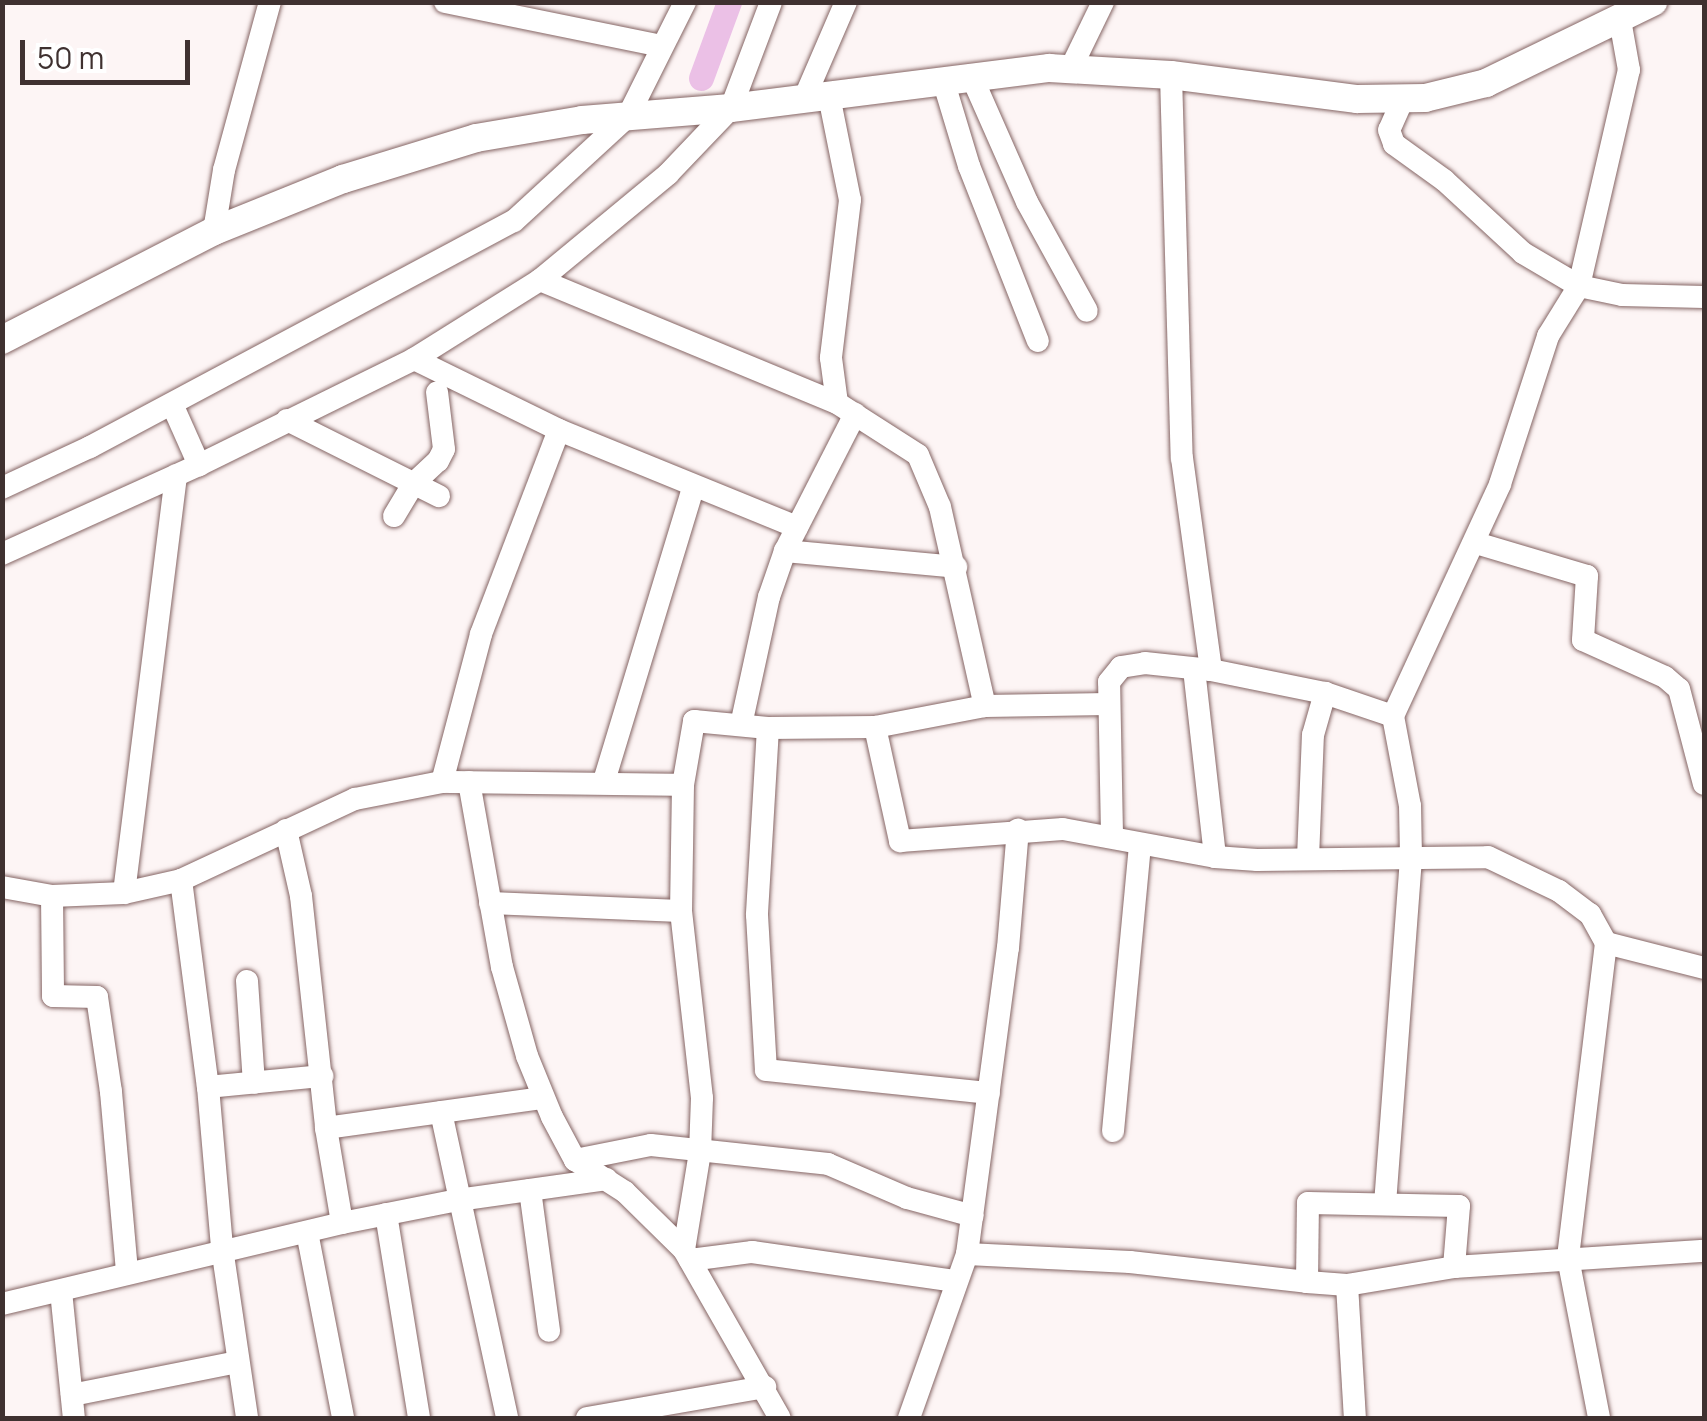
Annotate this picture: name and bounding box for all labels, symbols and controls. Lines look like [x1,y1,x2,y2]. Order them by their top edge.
scale bar [25,20,195,82]
text: 50 m [37,37,104,78]

